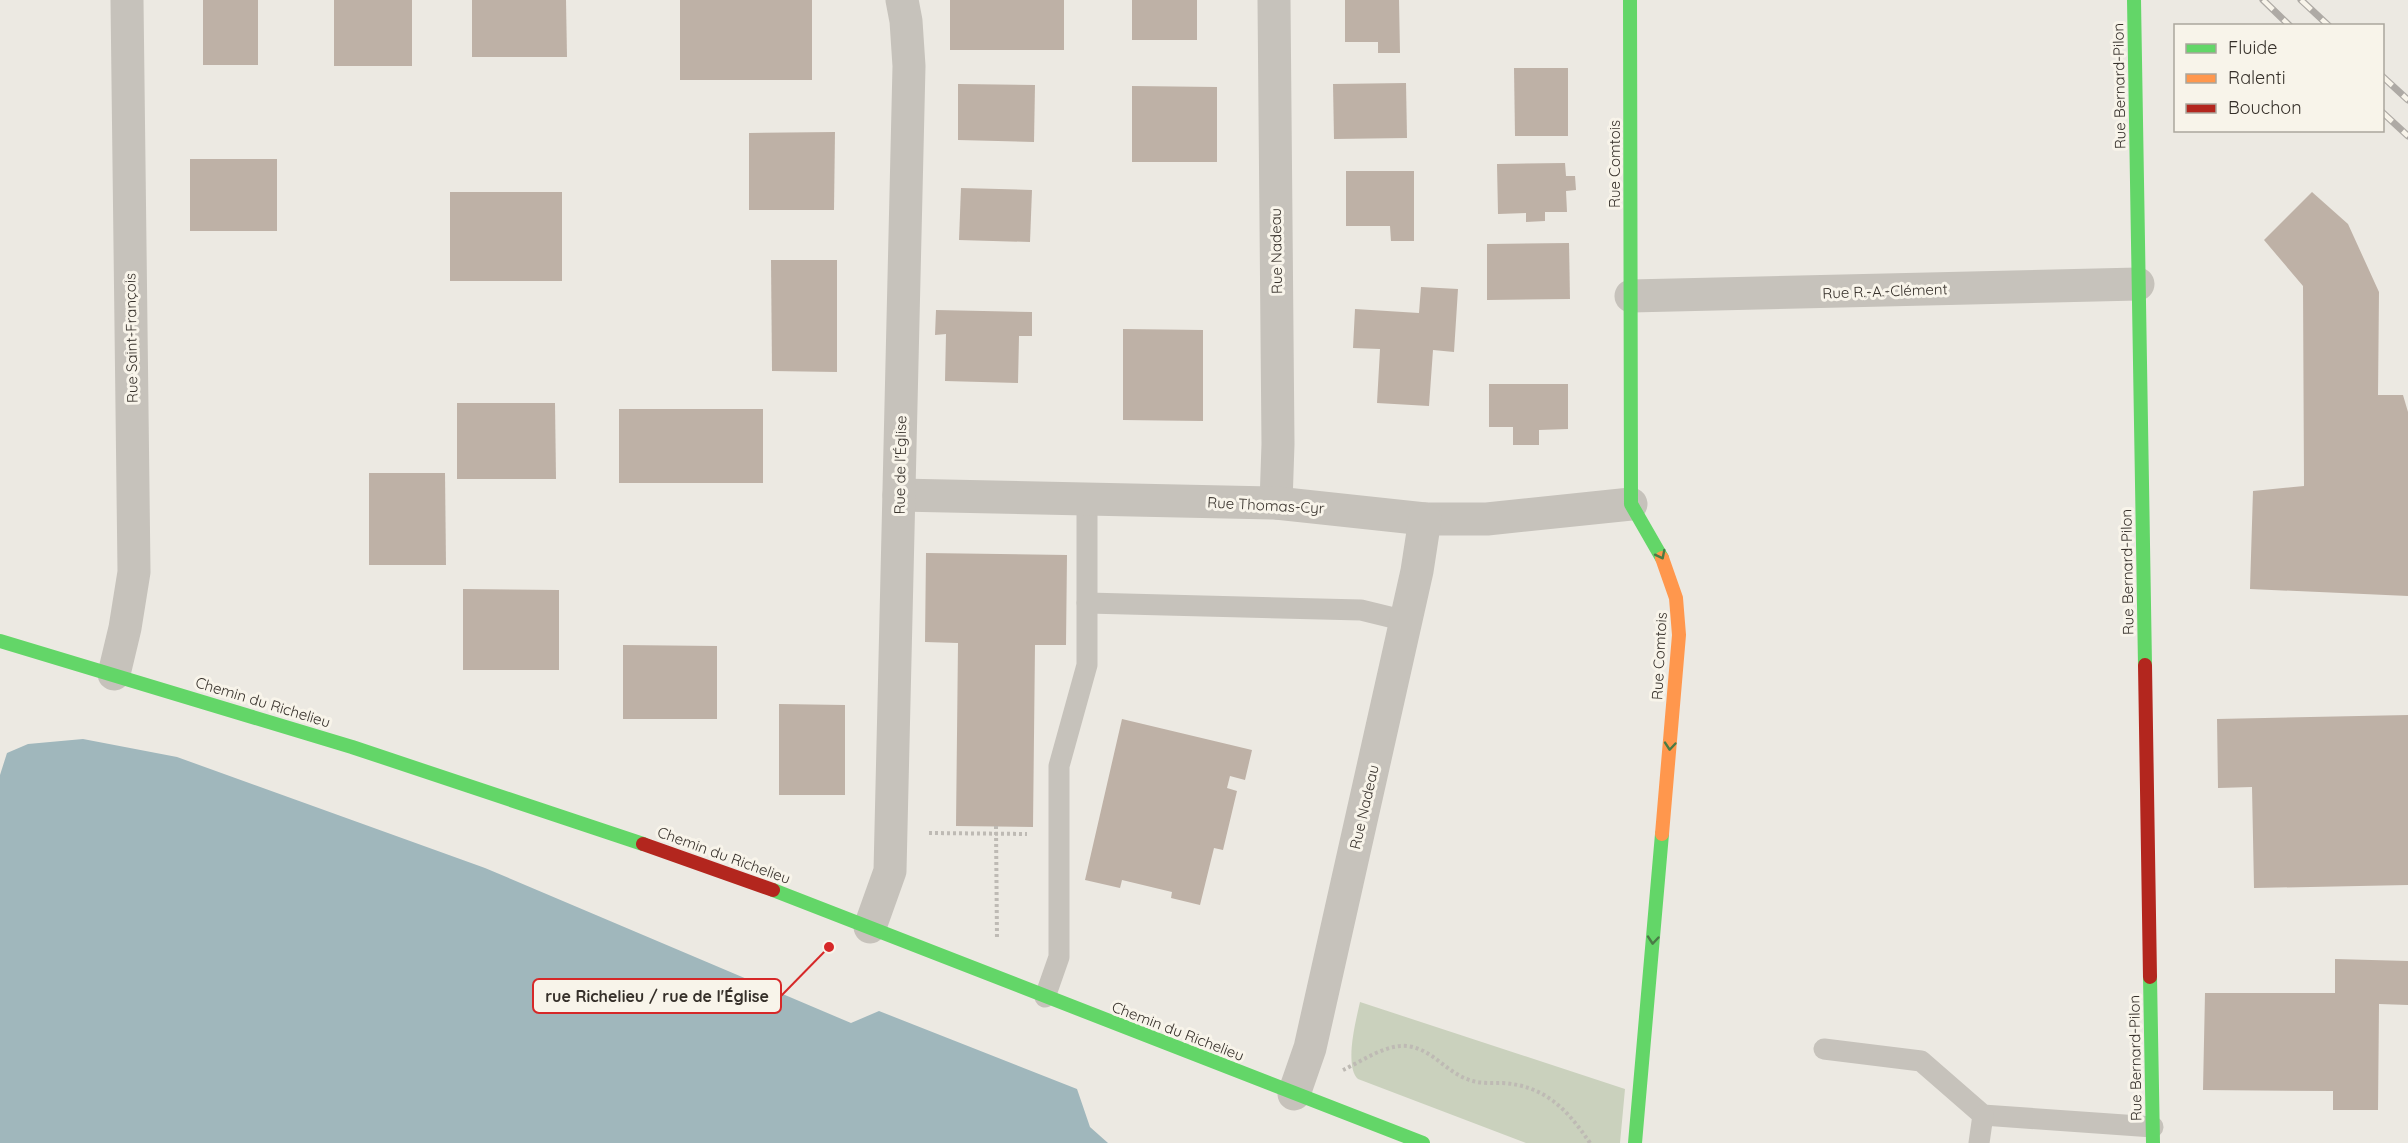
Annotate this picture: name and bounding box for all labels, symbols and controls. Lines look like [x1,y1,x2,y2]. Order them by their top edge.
street label: Rue Bernard-Pilon [2108,23,2130,149]
legend [2174,24,2384,132]
text: Fluide [2228,36,2277,59]
text: Ralenti [2228,66,2286,89]
text: Bouchon [2228,96,2302,119]
street label: Rue Comtois [1605,120,1624,208]
street label: Rue Nadeau [1266,208,1286,294]
street label: Rue Saint-François [120,273,142,403]
street label: Rue R.-A.-Clément [1822,279,1948,303]
street label: Rue de l'Église [890,415,910,515]
street label: Rue Thomas-Cyr [1207,492,1325,518]
street label: Rue Bernard-Pilon [2116,509,2138,635]
one-way arrow [1654,548,1666,559]
street label: Rue Comtois [1647,612,1671,700]
street label: Chemin du Richelieu [193,672,333,732]
one-way arrow [1664,741,1677,750]
street label: Rue Nadeau [1345,763,1383,851]
street label: Chemin du Richelieu [655,822,793,888]
one-way arrow [1647,935,1660,945]
callout: rue Richelieu / rue de l'Église [533,979,781,1013]
text: rue Richelieu / rue de l'Église [545,986,769,1006]
street label: Rue Bernard-Pilon [2124,995,2146,1121]
street label: Chemin du Richelieu [1109,997,1247,1065]

